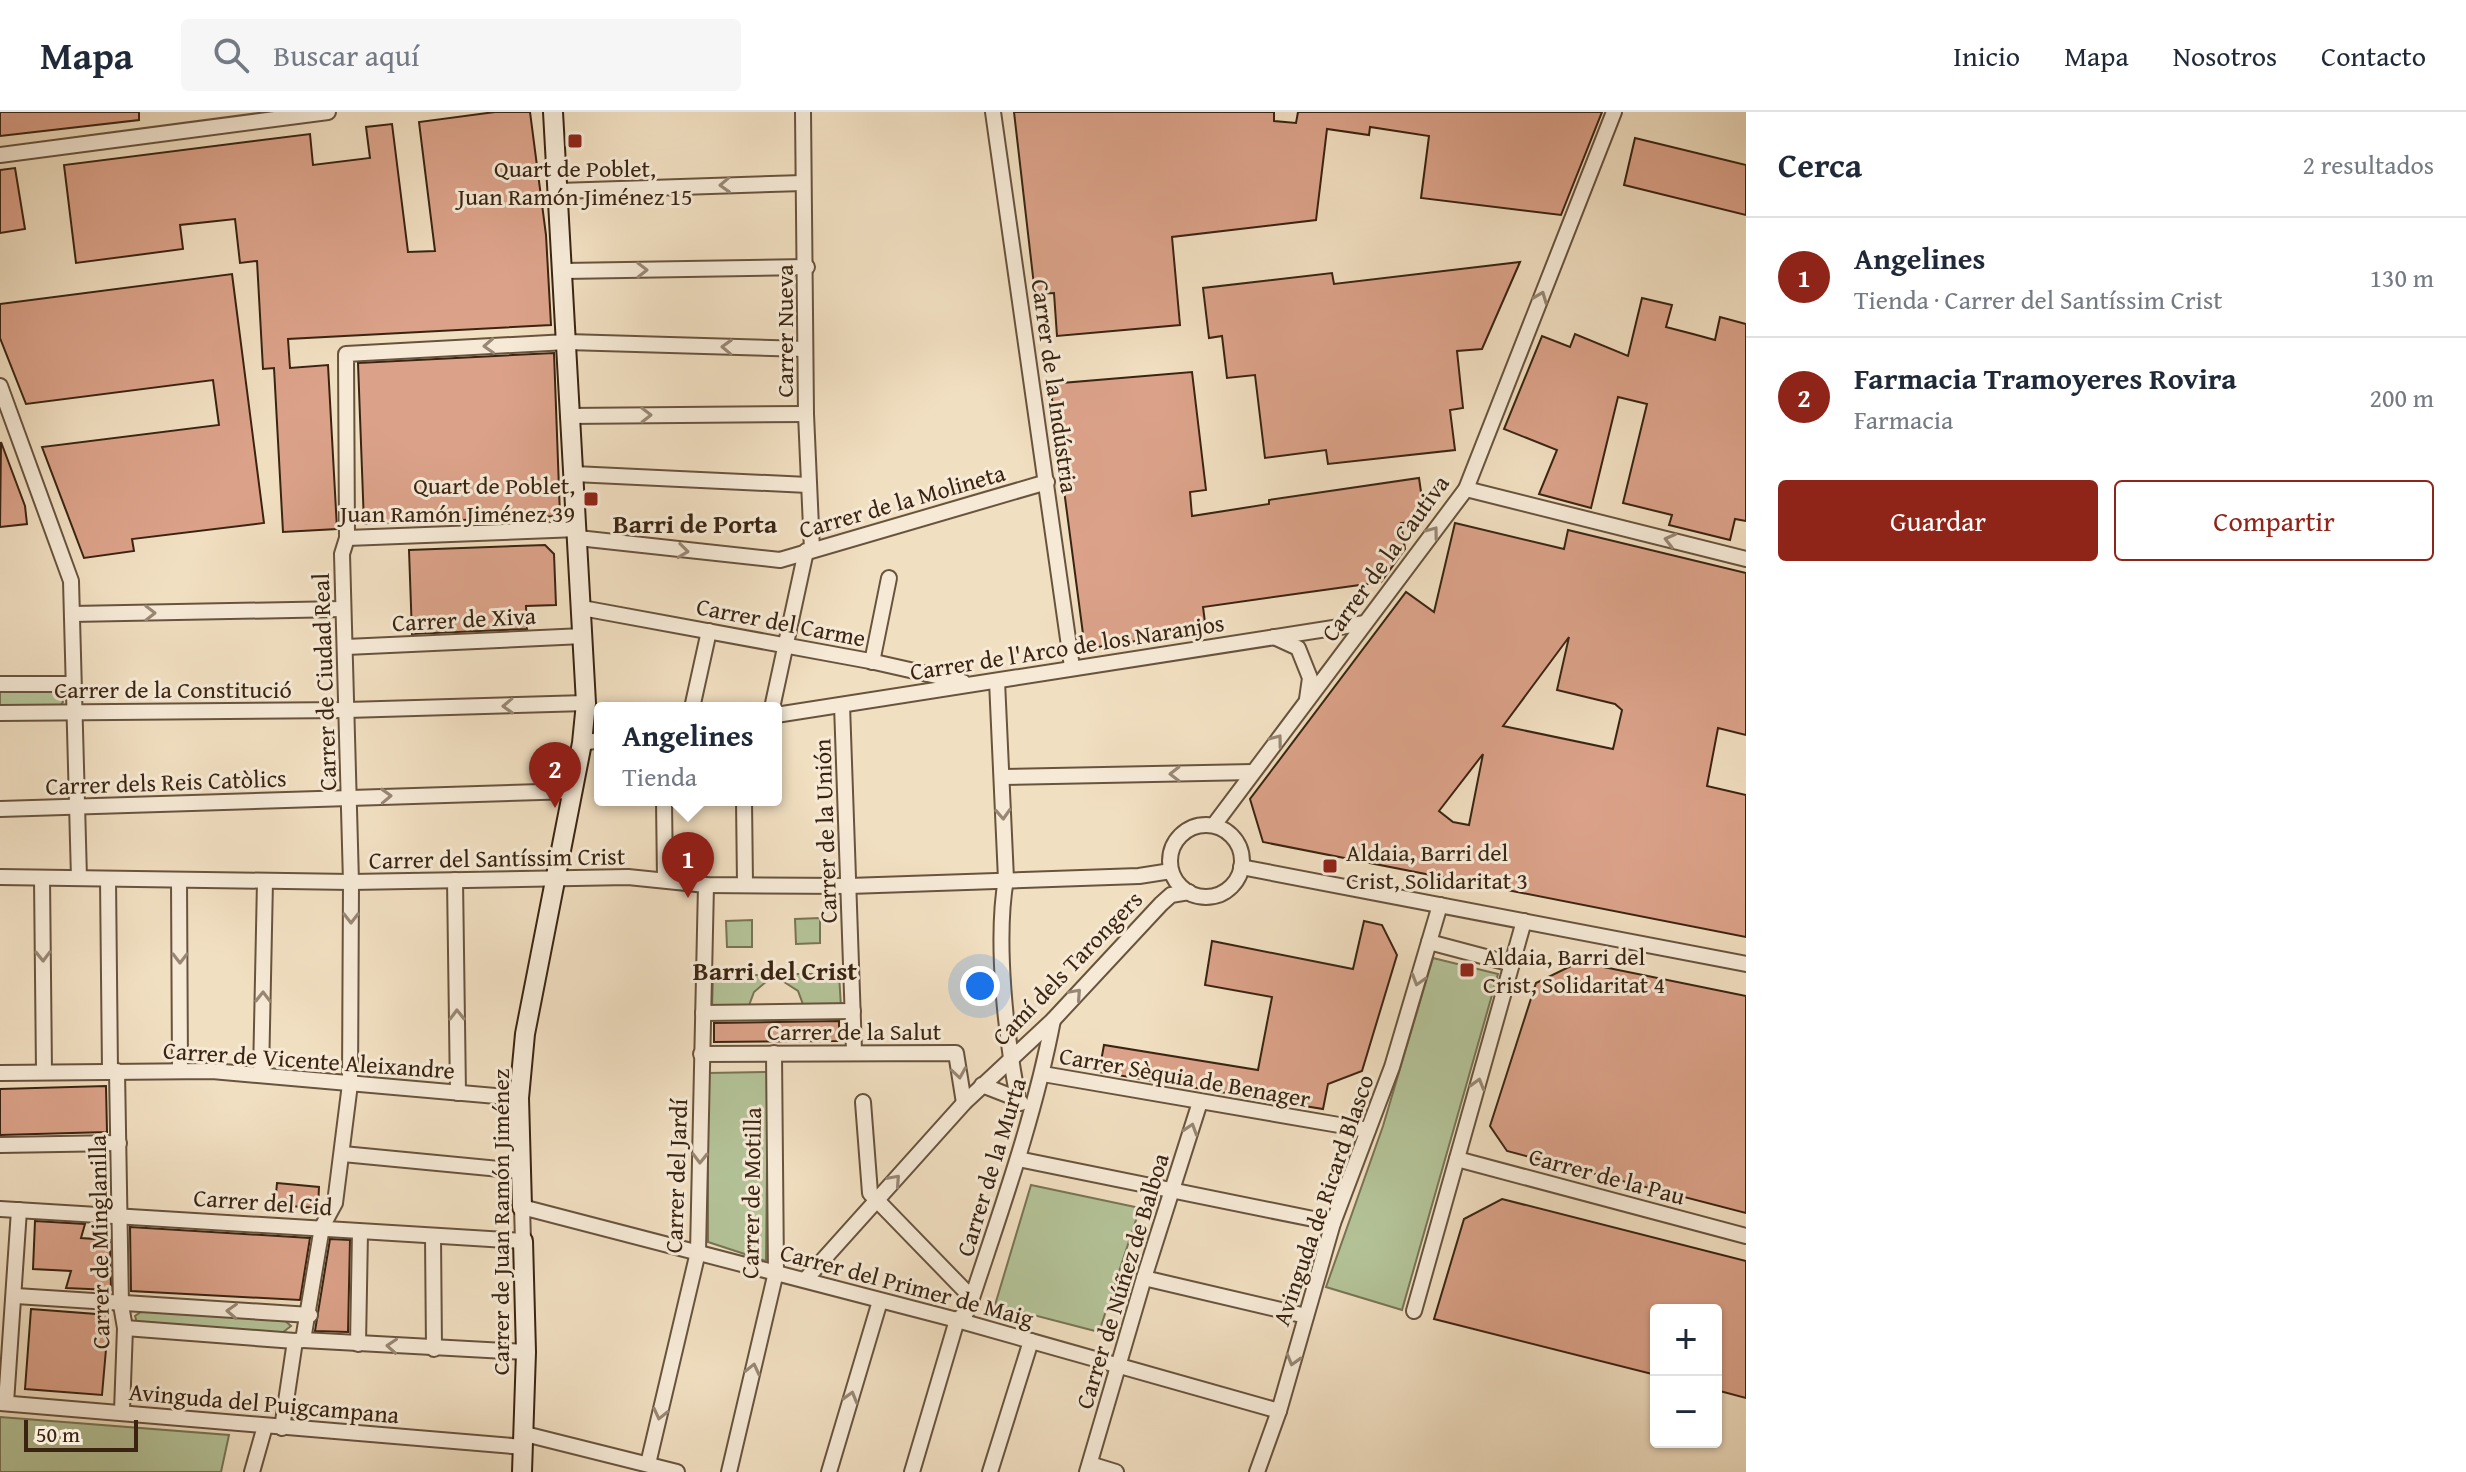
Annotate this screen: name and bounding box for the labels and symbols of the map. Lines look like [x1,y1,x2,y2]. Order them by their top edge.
marker: Quart de Poblet, Juan Ramón Jiménez 15 [566,132,584,150]
place label: Quart de Poblet, Juan Ramón Jiménez 15 [454,151,693,214]
one-way arrow [718,177,731,194]
one-way arrow [636,261,649,279]
street label: Carrer Nueva [767,264,802,398]
street label: Carrer de la Indústria [1023,277,1087,496]
one-way arrow [1531,291,1548,305]
one-way arrow [482,337,495,354]
one-way arrow [720,338,733,355]
one-way arrow [640,406,653,424]
street label: Carrer de la Molineta [795,455,1010,547]
street label: Carrer de la Cautiva [1313,467,1458,649]
place label: Quart de Poblet, Juan Ramón Jiménez 39 [337,468,575,531]
marker: Quart de Poblet, Juan Ramón Jiménez 39 [582,490,600,508]
district label: Barri de Porta [613,504,778,543]
one-way arrow [1424,527,1438,541]
one-way arrow [1664,532,1678,549]
one-way arrow [677,542,690,559]
street label: Carrer de Ciudad Real [303,572,345,791]
street label: Carrer del Carme [693,588,869,656]
street label: Carrer de Xiva [391,598,537,640]
one-way arrow [144,604,157,621]
street label: Carrer de l'Arco de los Naranjos [907,605,1227,689]
street label: Carrer de la Constitució [54,672,292,707]
one-way arrow [501,697,514,714]
one-way arrow [1267,735,1282,749]
street label: Carrer de la Unión [804,738,846,924]
pin: 2 [529,742,581,808]
street label: Carrer dels Reis Catòlics [45,760,287,804]
one-way arrow [1168,765,1181,783]
one-way arrow [380,788,393,805]
one-way arrow [995,808,1012,821]
pin: 1 [662,832,714,898]
place label: Aldaia, Barri del Crist, Solidaritat 3 [1346,835,1528,898]
street label: Carrer del Santíssim Crist [368,838,626,878]
marker: Aldaia, Barri del Crist, Solidaritat 3 [1321,857,1339,875]
street label: Camí dels Tarongers [984,883,1150,1053]
one-way arrow [342,912,360,925]
place label: Aldaia, Barri del Crist, Solidaritat 4 [1483,939,1665,1002]
one-way arrow [34,950,51,963]
district label: Barri del Crist [693,951,857,990]
one-way arrow [171,952,188,965]
marker: Aldaia, Barri del Crist, Solidaritat 4 [1458,961,1476,979]
your location [960,966,1000,1006]
one-way arrow [1411,973,1427,987]
one-way arrow [1067,989,1081,1004]
one-way arrow [254,990,272,1003]
one-way arrow [448,1008,466,1021]
street label: Carrer de la Salut [767,1014,942,1049]
street label: Carrer de Vicente Aleixandre [162,1032,456,1088]
street label: Carrer Sèquia de Benager [1057,1038,1313,1116]
one-way arrow [949,1066,966,1080]
street label: Carrer de Juan Ramón Jiménez [483,1069,518,1375]
street label: Avinguda de Ricard Blasco [1264,1070,1382,1330]
street label: Carrer de la Murta [947,1073,1035,1261]
one-way arrow [1469,1077,1486,1091]
street label: Carrer del Jardí [656,1097,696,1254]
street label: Carrer de Motilla [732,1106,770,1279]
one-way arrow [1182,1123,1198,1137]
street label: Carrer de Minglanilla [80,1134,118,1350]
street label: Carrer de la Pau [1525,1138,1689,1214]
street label: Carrer de Núñez de Balboa [1066,1148,1178,1413]
one-way arrow [691,1152,708,1165]
one-way arrow [885,1175,900,1189]
street label: Carrer del Cid [192,1180,334,1224]
street label: Carrer del Primer de Maig [776,1234,1038,1336]
one-way arrow [225,1302,238,1319]
one-way arrow [385,1338,398,1355]
one-way arrow [1286,1353,1303,1367]
one-way arrow [744,1362,761,1376]
street label: Avinguda del Puigcampana [127,1374,401,1432]
one-way arrow [842,1391,858,1405]
one-way arrow [652,1407,669,1420]
scale bar [24,1416,138,1452]

